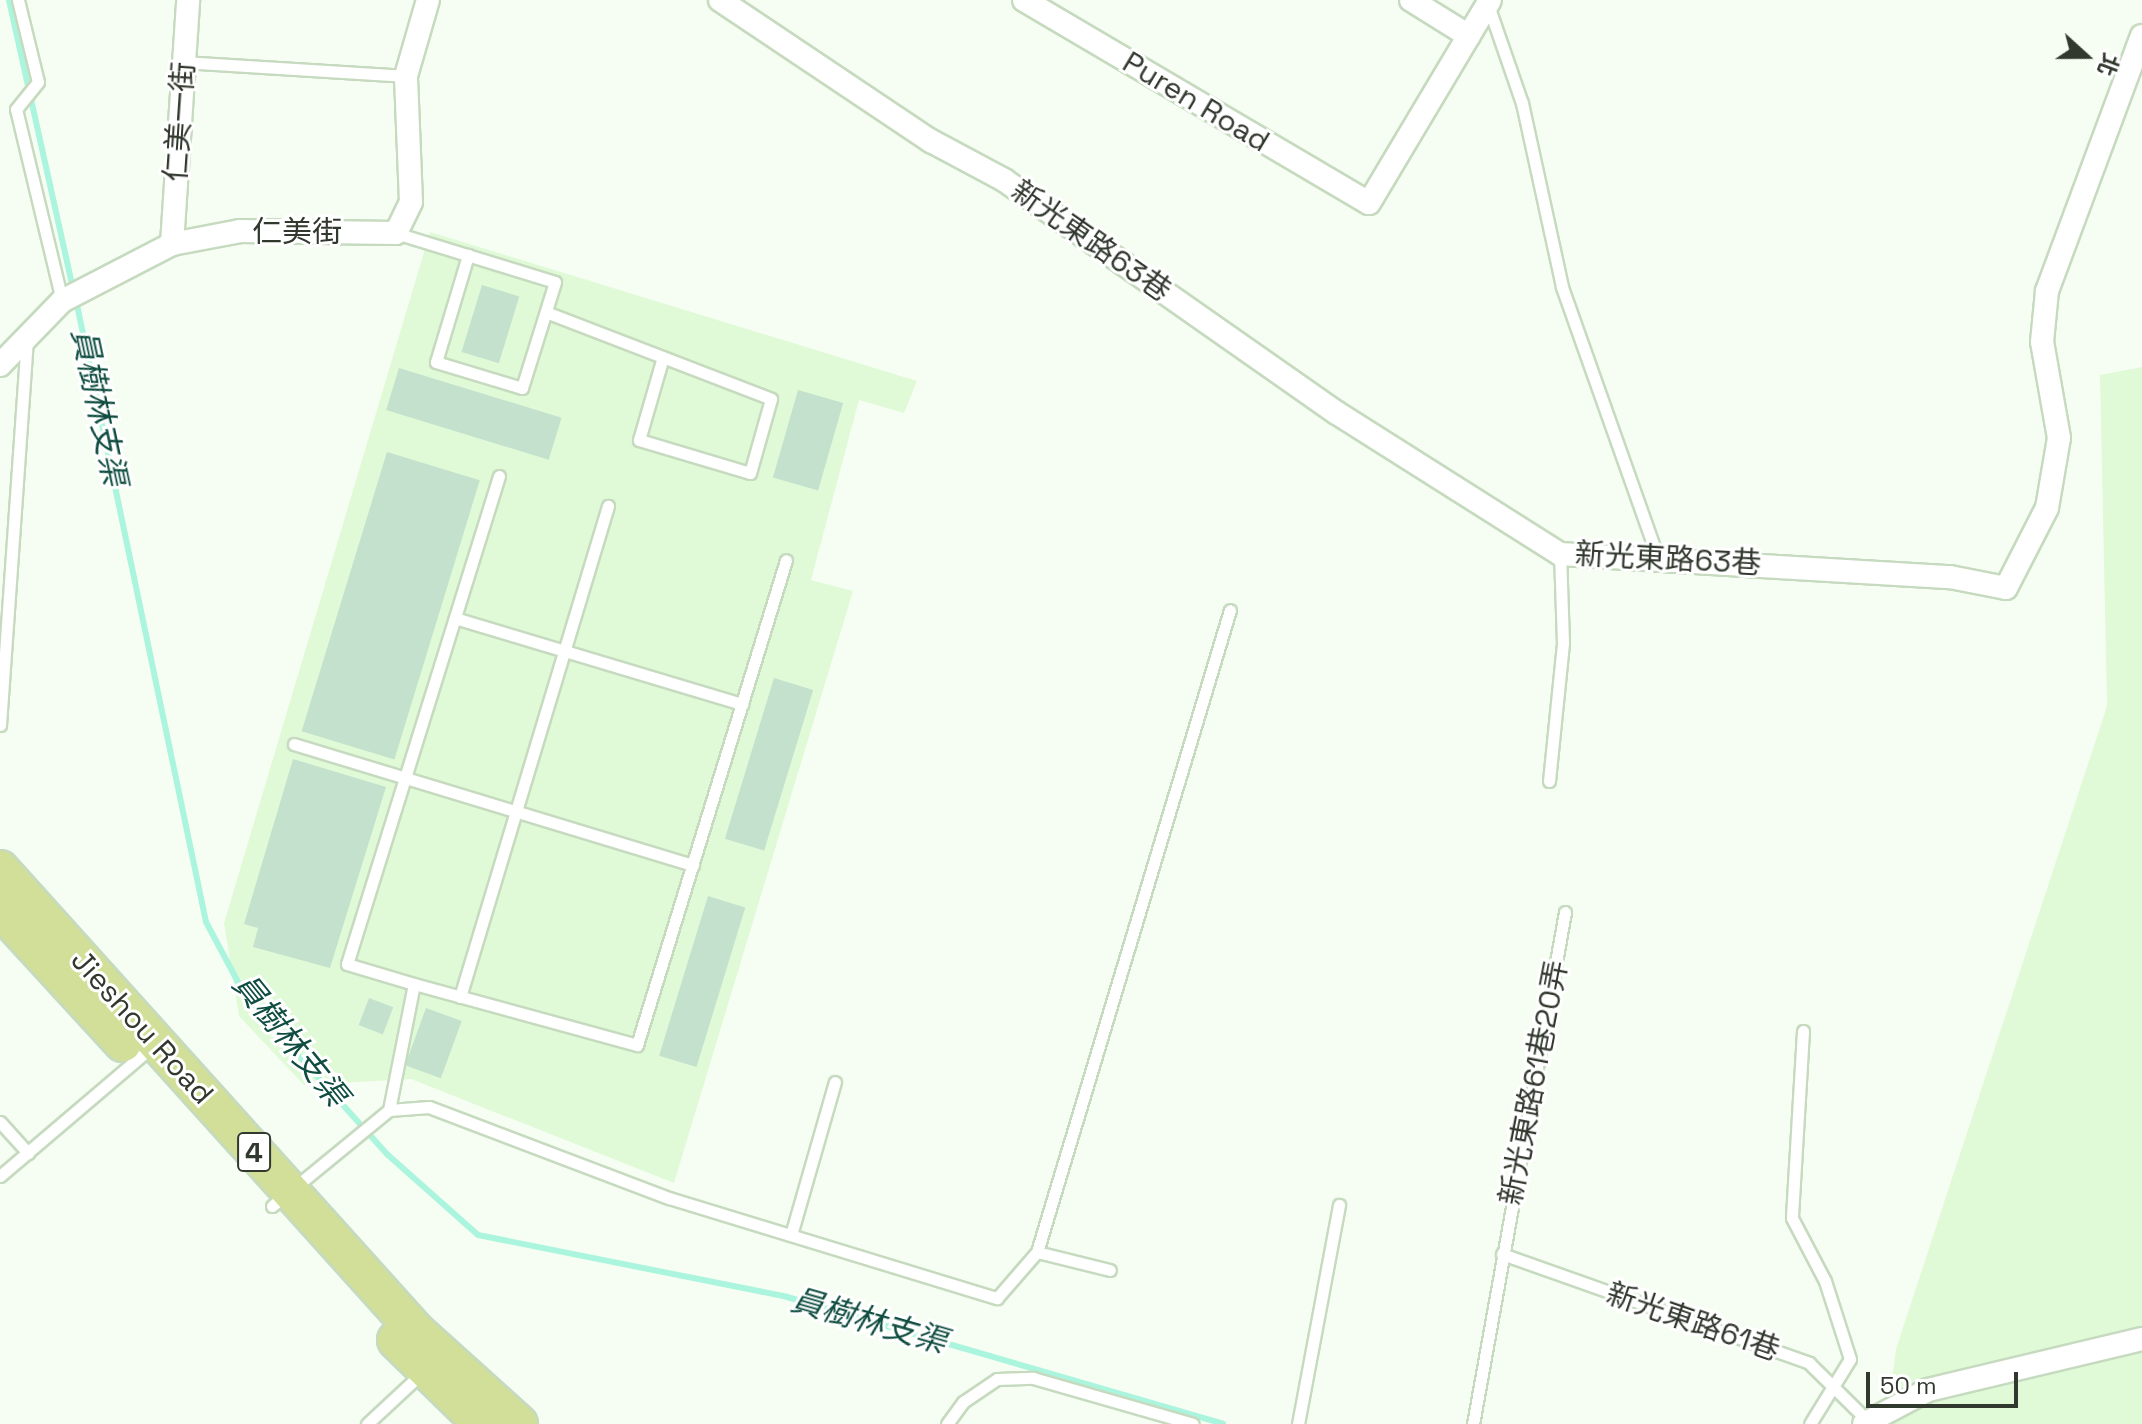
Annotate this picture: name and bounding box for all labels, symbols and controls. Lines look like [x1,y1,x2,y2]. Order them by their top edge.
north arrow [2046,16,2126,96]
street label: Puren Road [1116,44,1276,160]
text: 北 [2091,49,2125,80]
street label: 仁美一街 [158,61,202,183]
street label: 新光東路63巷 [1004,173,1178,309]
street label: 仁美街 [252,214,342,250]
water label: 員樹林支渠 [64,325,134,489]
street label: 新光東路63巷 [1574,536,1762,582]
street label: Jieshou Road [63,942,221,1112]
street label: 新光東路61巷20弄 [1493,958,1575,1208]
water label: 員樹林支渠 [225,966,355,1114]
road number: 4 [236,1128,272,1176]
street label: 新光東路61巷 [1602,1276,1784,1368]
water label: 員樹林支渠 [787,1280,951,1362]
scale bar [1870,1356,2022,1406]
text: 50 m [1880,1370,1937,1401]

